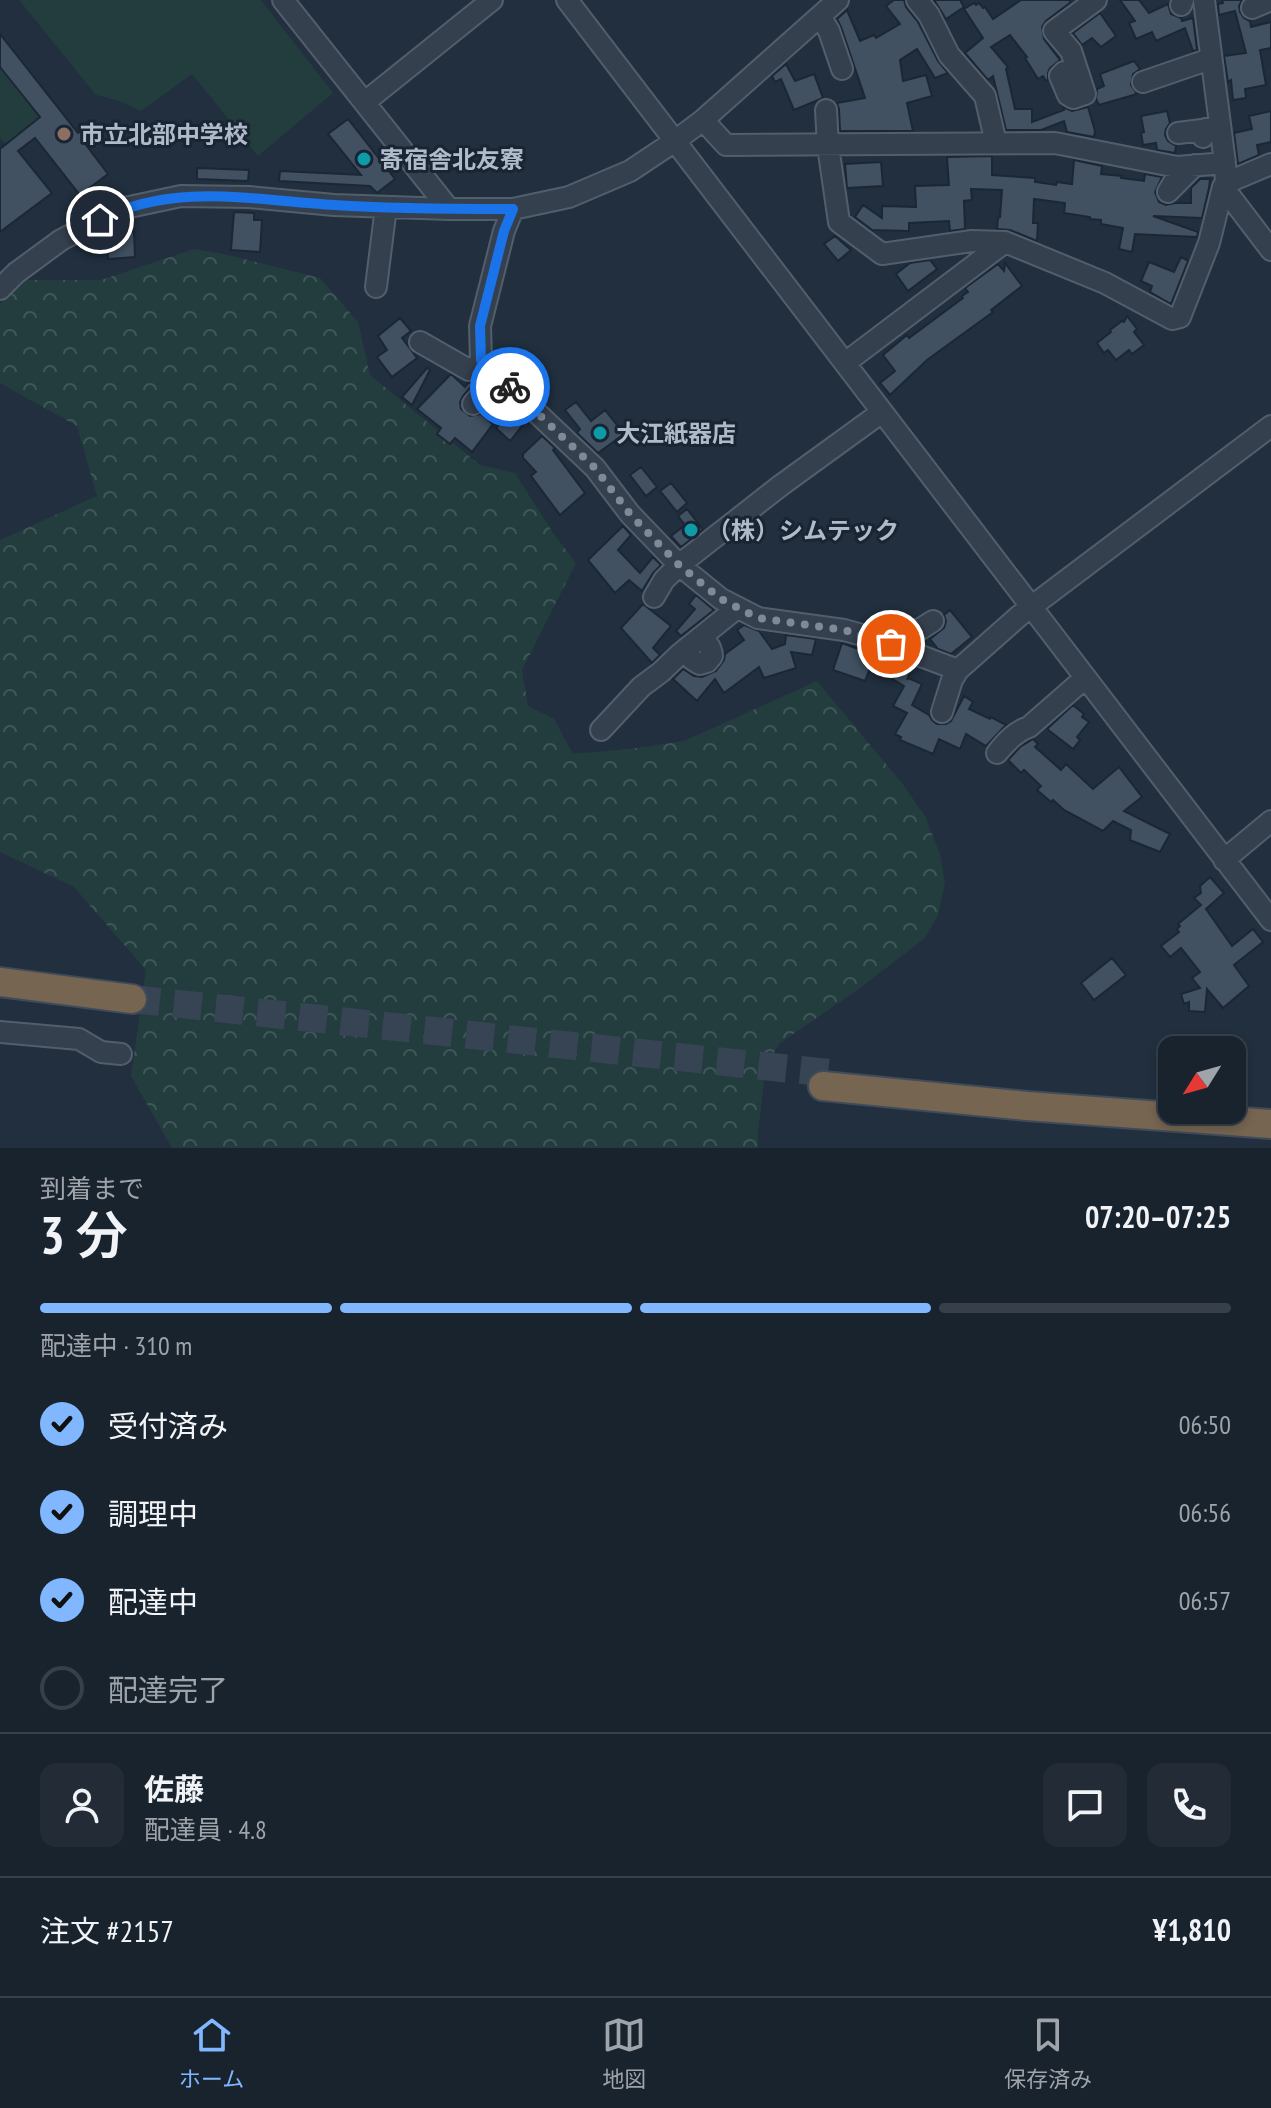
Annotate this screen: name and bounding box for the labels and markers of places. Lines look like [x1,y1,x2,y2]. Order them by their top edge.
place label: 市立北部中学校 [80,119,248,150]
marker: 市立北部中学校 [55,125,73,143]
place label: 寄宿舎北友寮 [380,144,524,175]
marker: 寄宿舎北友寮 [355,150,373,168]
pin [66,186,134,254]
place label: 大江紙器店 [616,418,736,449]
marker: 大江紙器店 [591,424,609,442]
place label: （株）シムテック [707,515,899,546]
marker: （株）シムテック [682,521,700,539]
pin [857,610,925,678]

